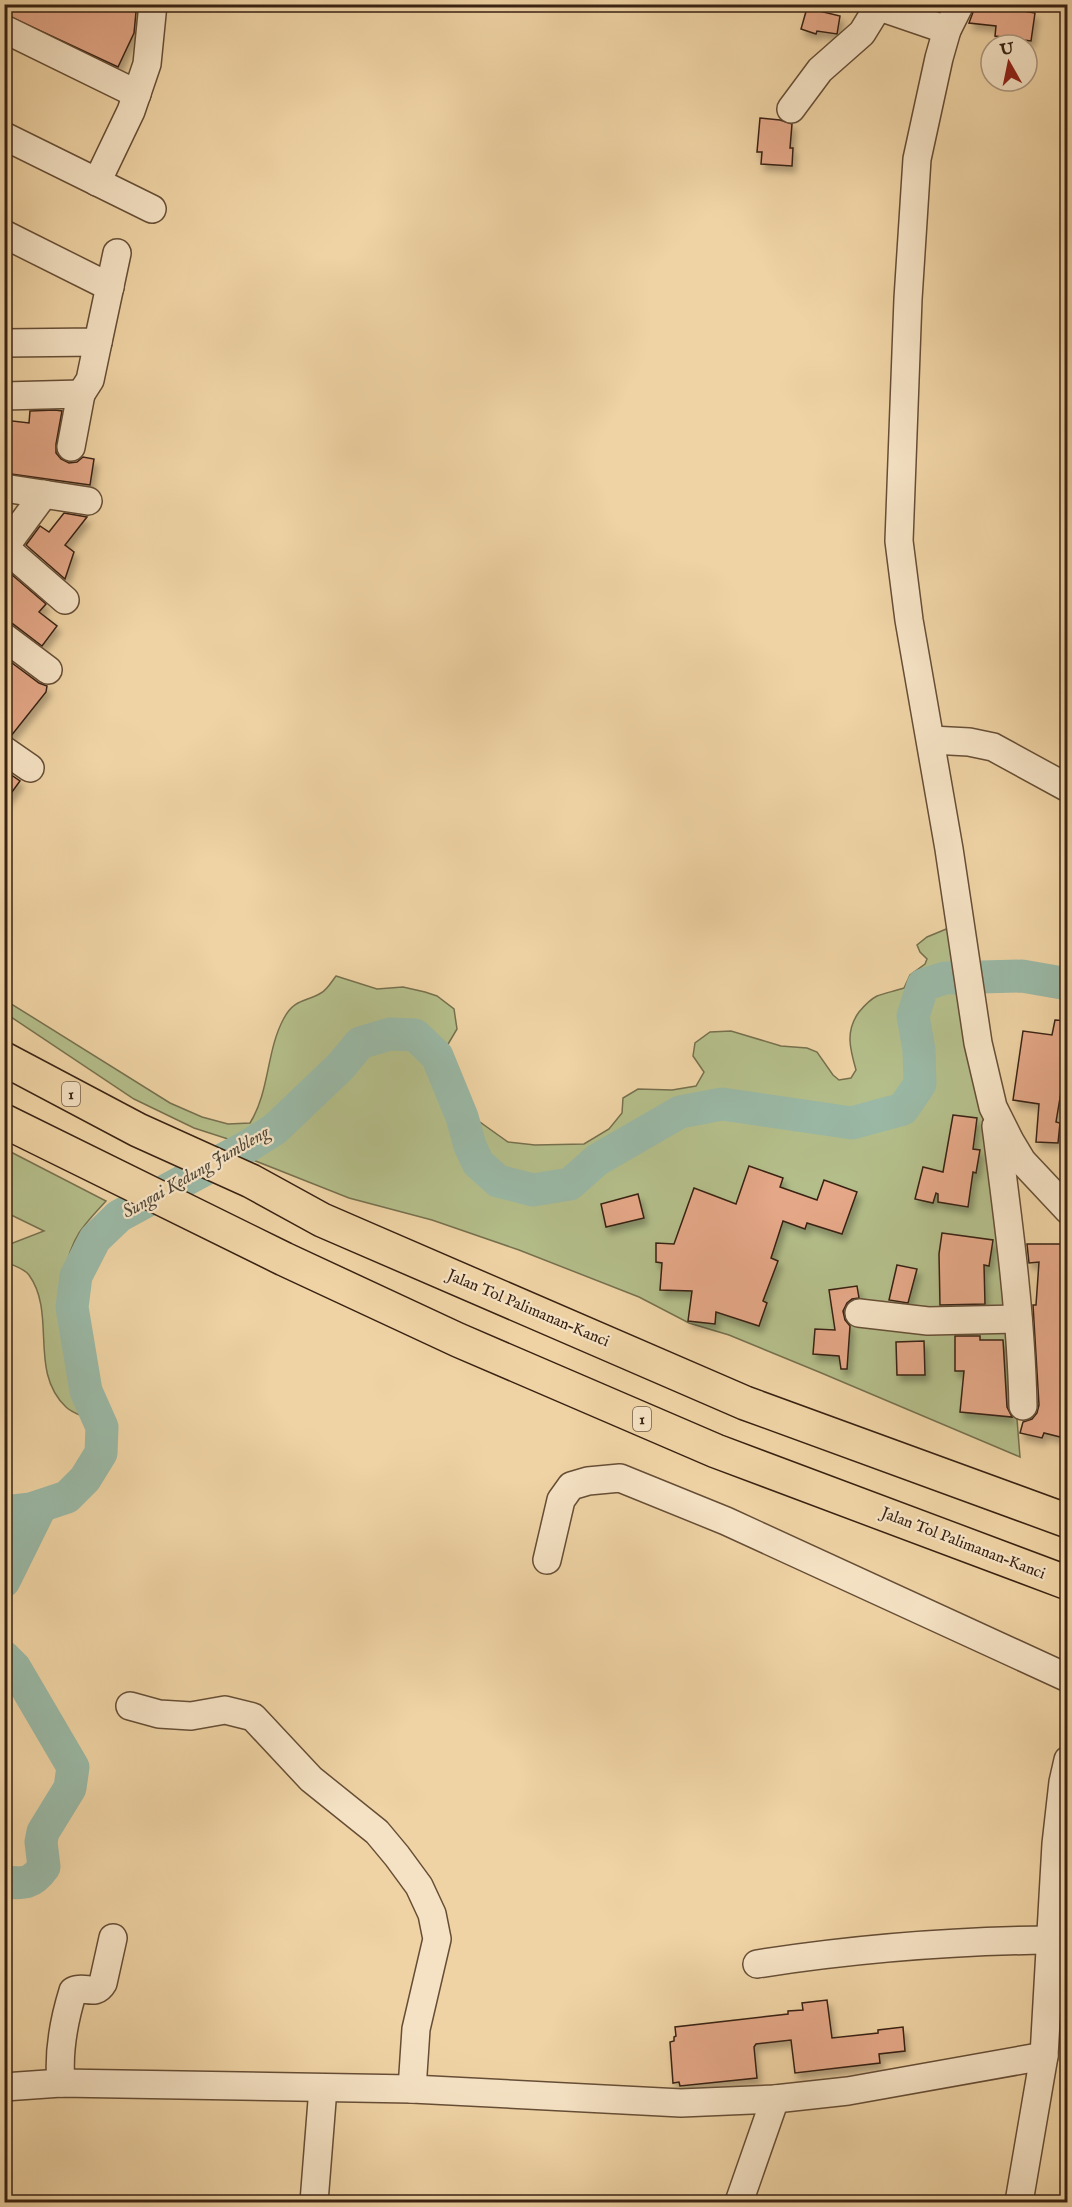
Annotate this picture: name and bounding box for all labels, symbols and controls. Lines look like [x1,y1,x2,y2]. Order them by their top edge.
north arrow [979,33,1039,93]
text: U [998,39,1016,61]
road number: 1 [62,1082,80,1106]
water label: Sungai Kedung Jumbleng [118,1121,275,1224]
street label: Jalan Tol Palimanan–Kanci [442,1265,612,1352]
road number: 1 [633,1407,651,1431]
street label: Jalan Tol Palimanan–Kanci [876,1503,1048,1585]

